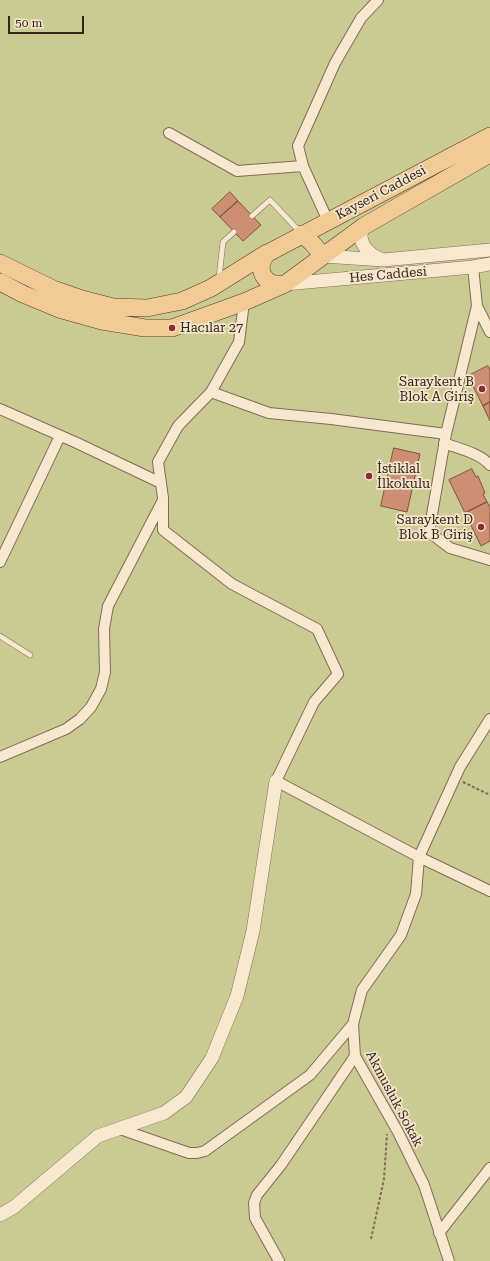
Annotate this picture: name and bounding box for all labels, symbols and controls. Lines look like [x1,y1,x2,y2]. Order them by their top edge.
scale bar [10,8,86,34]
text: 50 m [15,16,42,30]
street label: Kayseri Caddesi [333,163,429,223]
street label: Hes Caddesi [349,264,427,286]
place label: Hacılar 27 [180,320,243,336]
marker: Hacılar 27 [167,323,177,333]
place label: Saraykent B Blok A Giriş [399,374,474,405]
marker: Saraykent B Blok A Giriş [477,384,487,394]
place label: İstiklal İlkokulu [377,461,430,492]
marker: İstiklal İlkokulu [364,471,374,481]
place label: Saraykent D Blok B Giriş [397,512,473,543]
marker: Saraykent D Blok B Giriş [476,522,486,532]
street label: Akmusluk Sokak [362,1048,426,1150]

